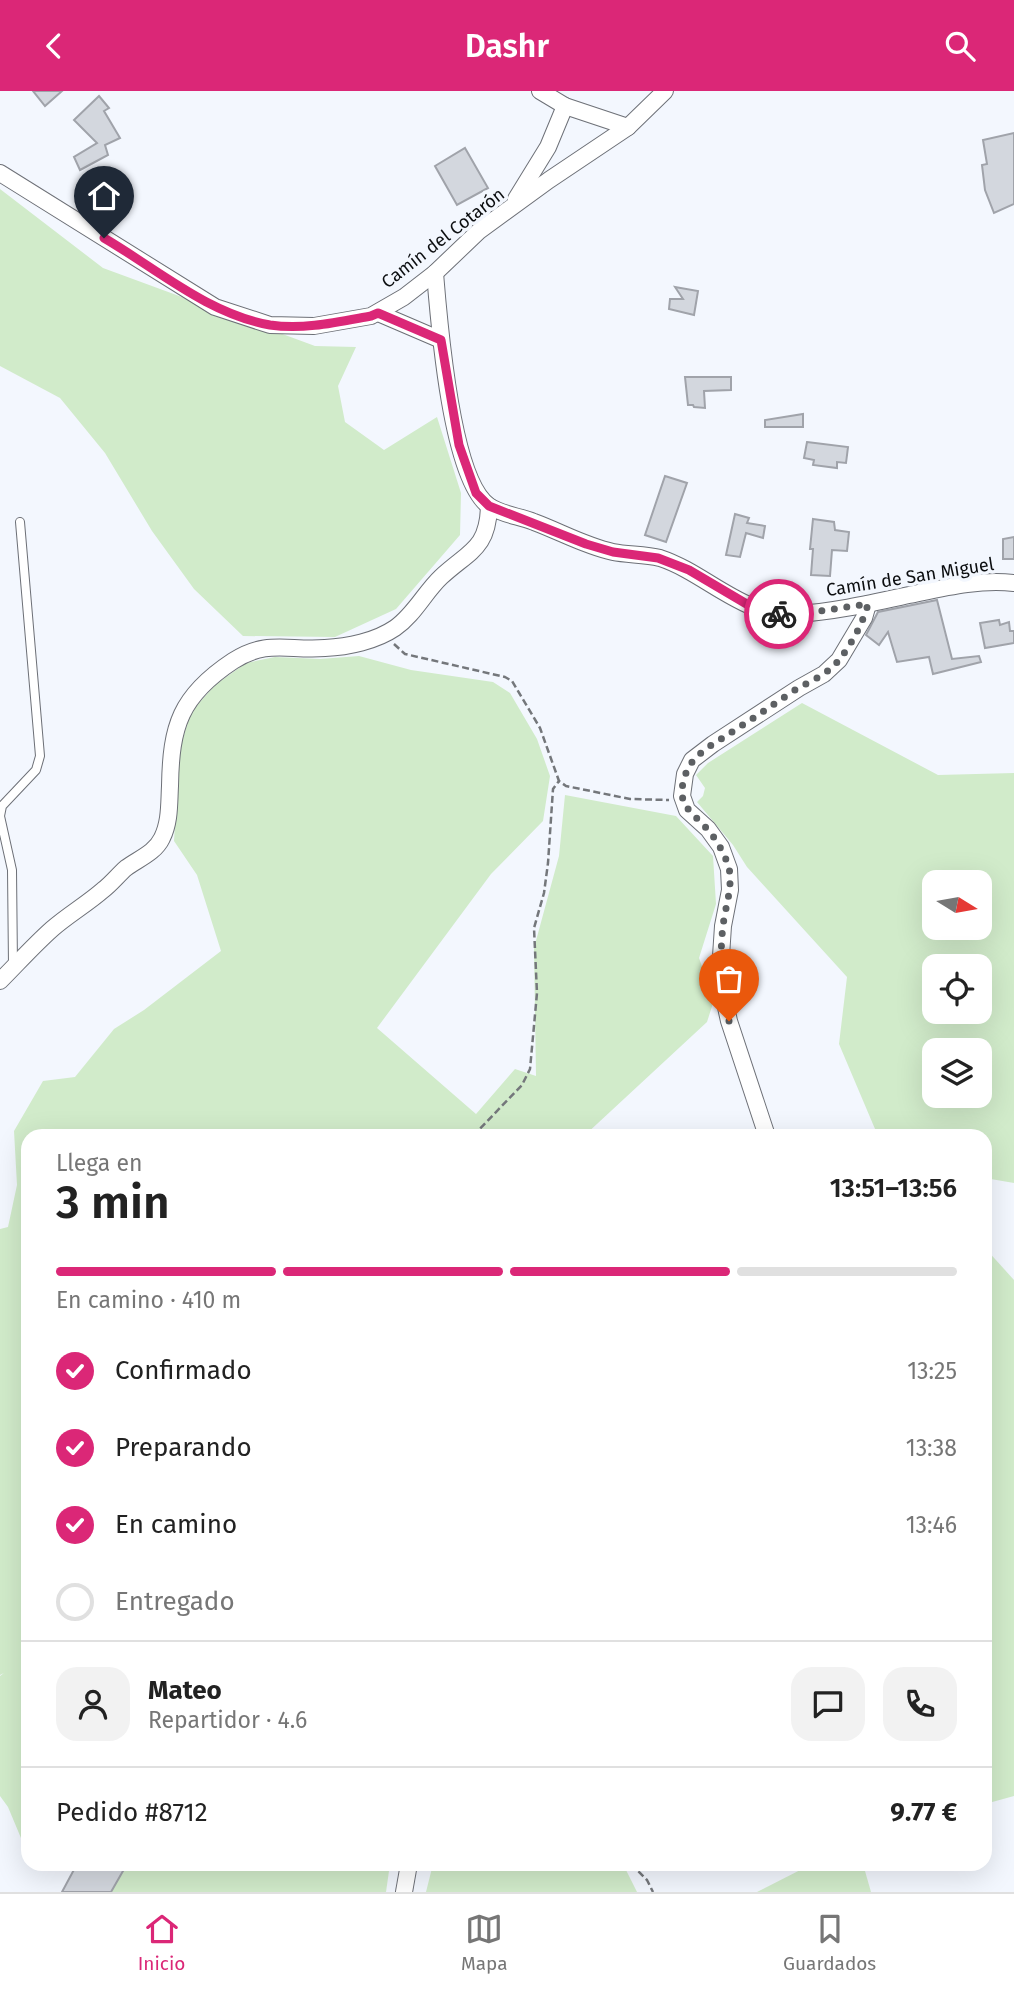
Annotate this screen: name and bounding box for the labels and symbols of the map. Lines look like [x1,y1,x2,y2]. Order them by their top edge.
pin [74,166,134,238]
street label: Camín del Cotarón [377,183,509,293]
street label: Camín de San Miguel [825,553,995,601]
courier [744,579,814,649]
north arrow [922,870,992,940]
pin [699,949,759,1021]

